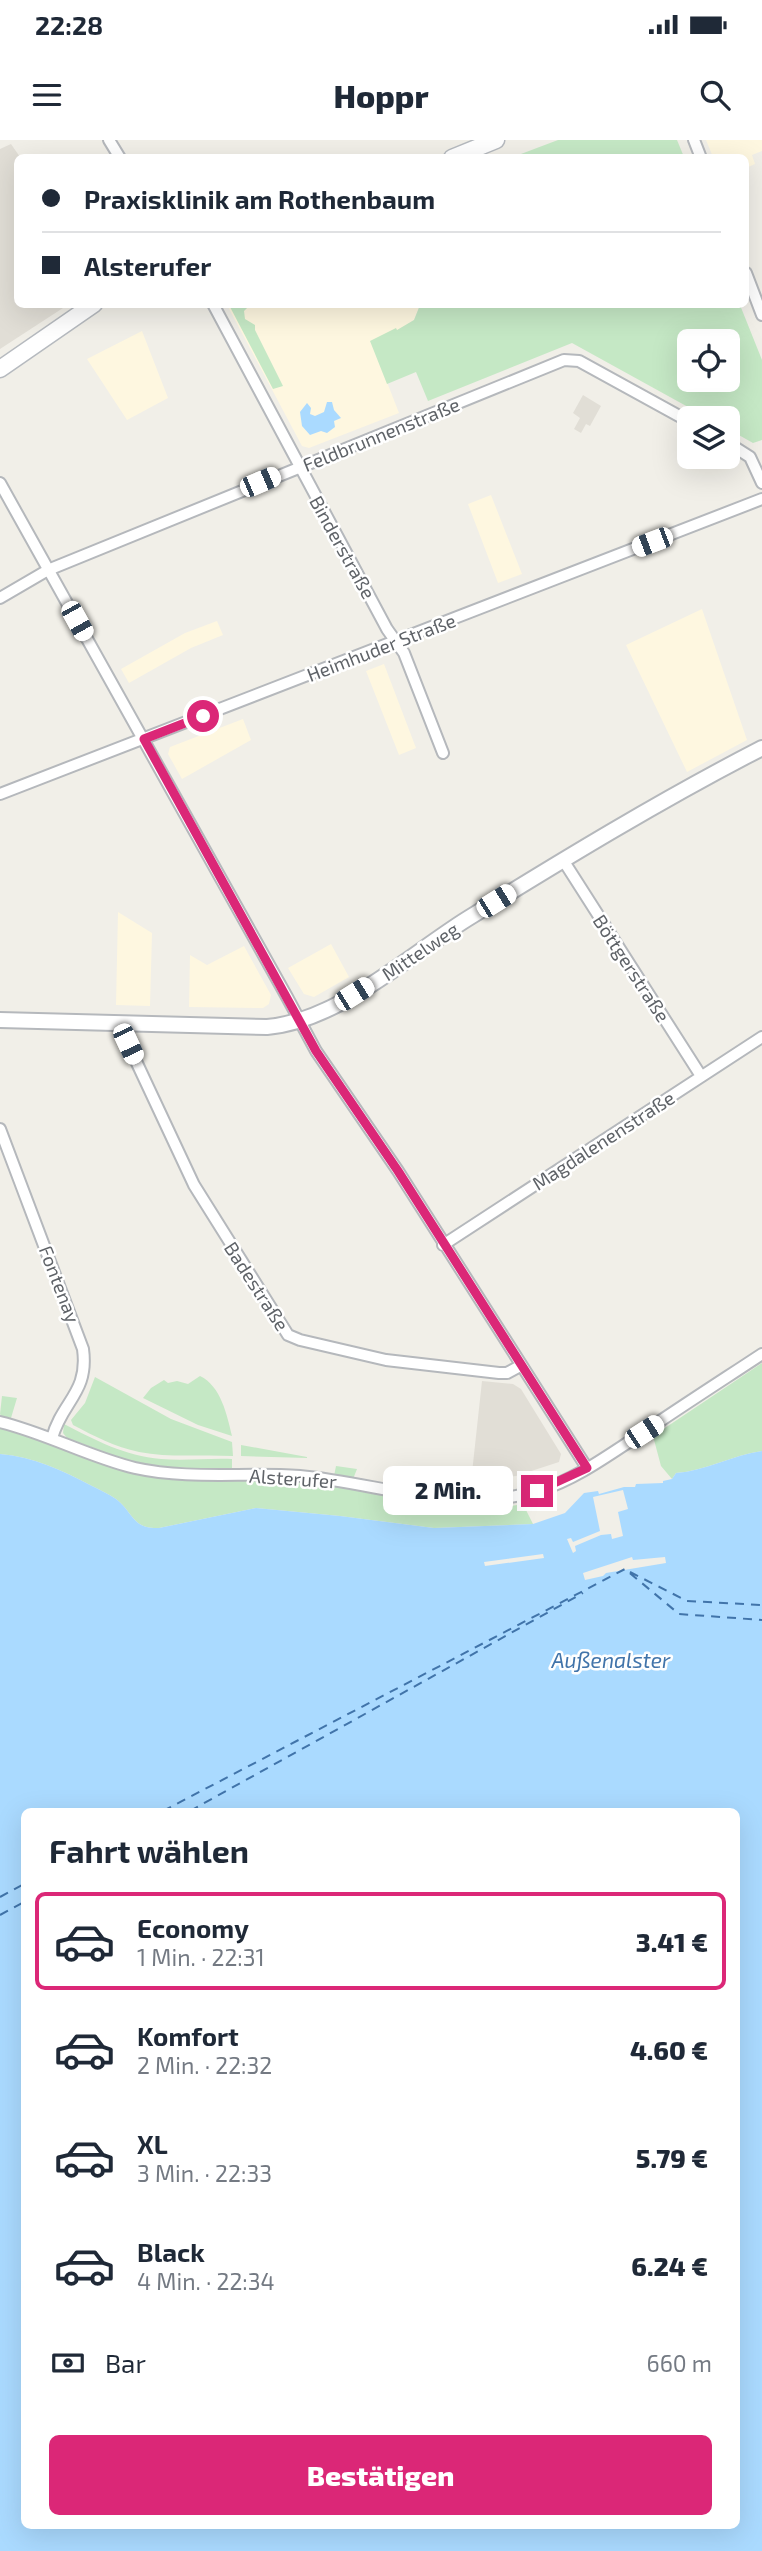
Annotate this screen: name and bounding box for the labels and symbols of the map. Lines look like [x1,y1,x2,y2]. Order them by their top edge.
street label: Feldbrunnenstraße [299,392,463,476]
car [237,464,284,500]
street label: Binderstraße [305,491,381,603]
car [629,525,676,559]
car [58,598,97,644]
street label: Heimhuder Straße [303,608,459,686]
route start [187,700,219,732]
car [473,881,520,921]
street label: Böttgerstraße [589,910,675,1026]
street label: Mittelweg [377,917,463,985]
car [331,974,378,1014]
car [110,1021,147,1067]
street label: Magdalenenstraße [528,1085,678,1195]
street label: Badestraße [220,1237,294,1335]
street label: Fontenay [35,1242,85,1326]
car [621,1412,668,1452]
street label: Alsterufer [248,1463,338,1493]
callout: 2 Min. [383,1466,512,1516]
route end [521,1475,553,1507]
water label: Außenalster [551,1647,671,1672]

